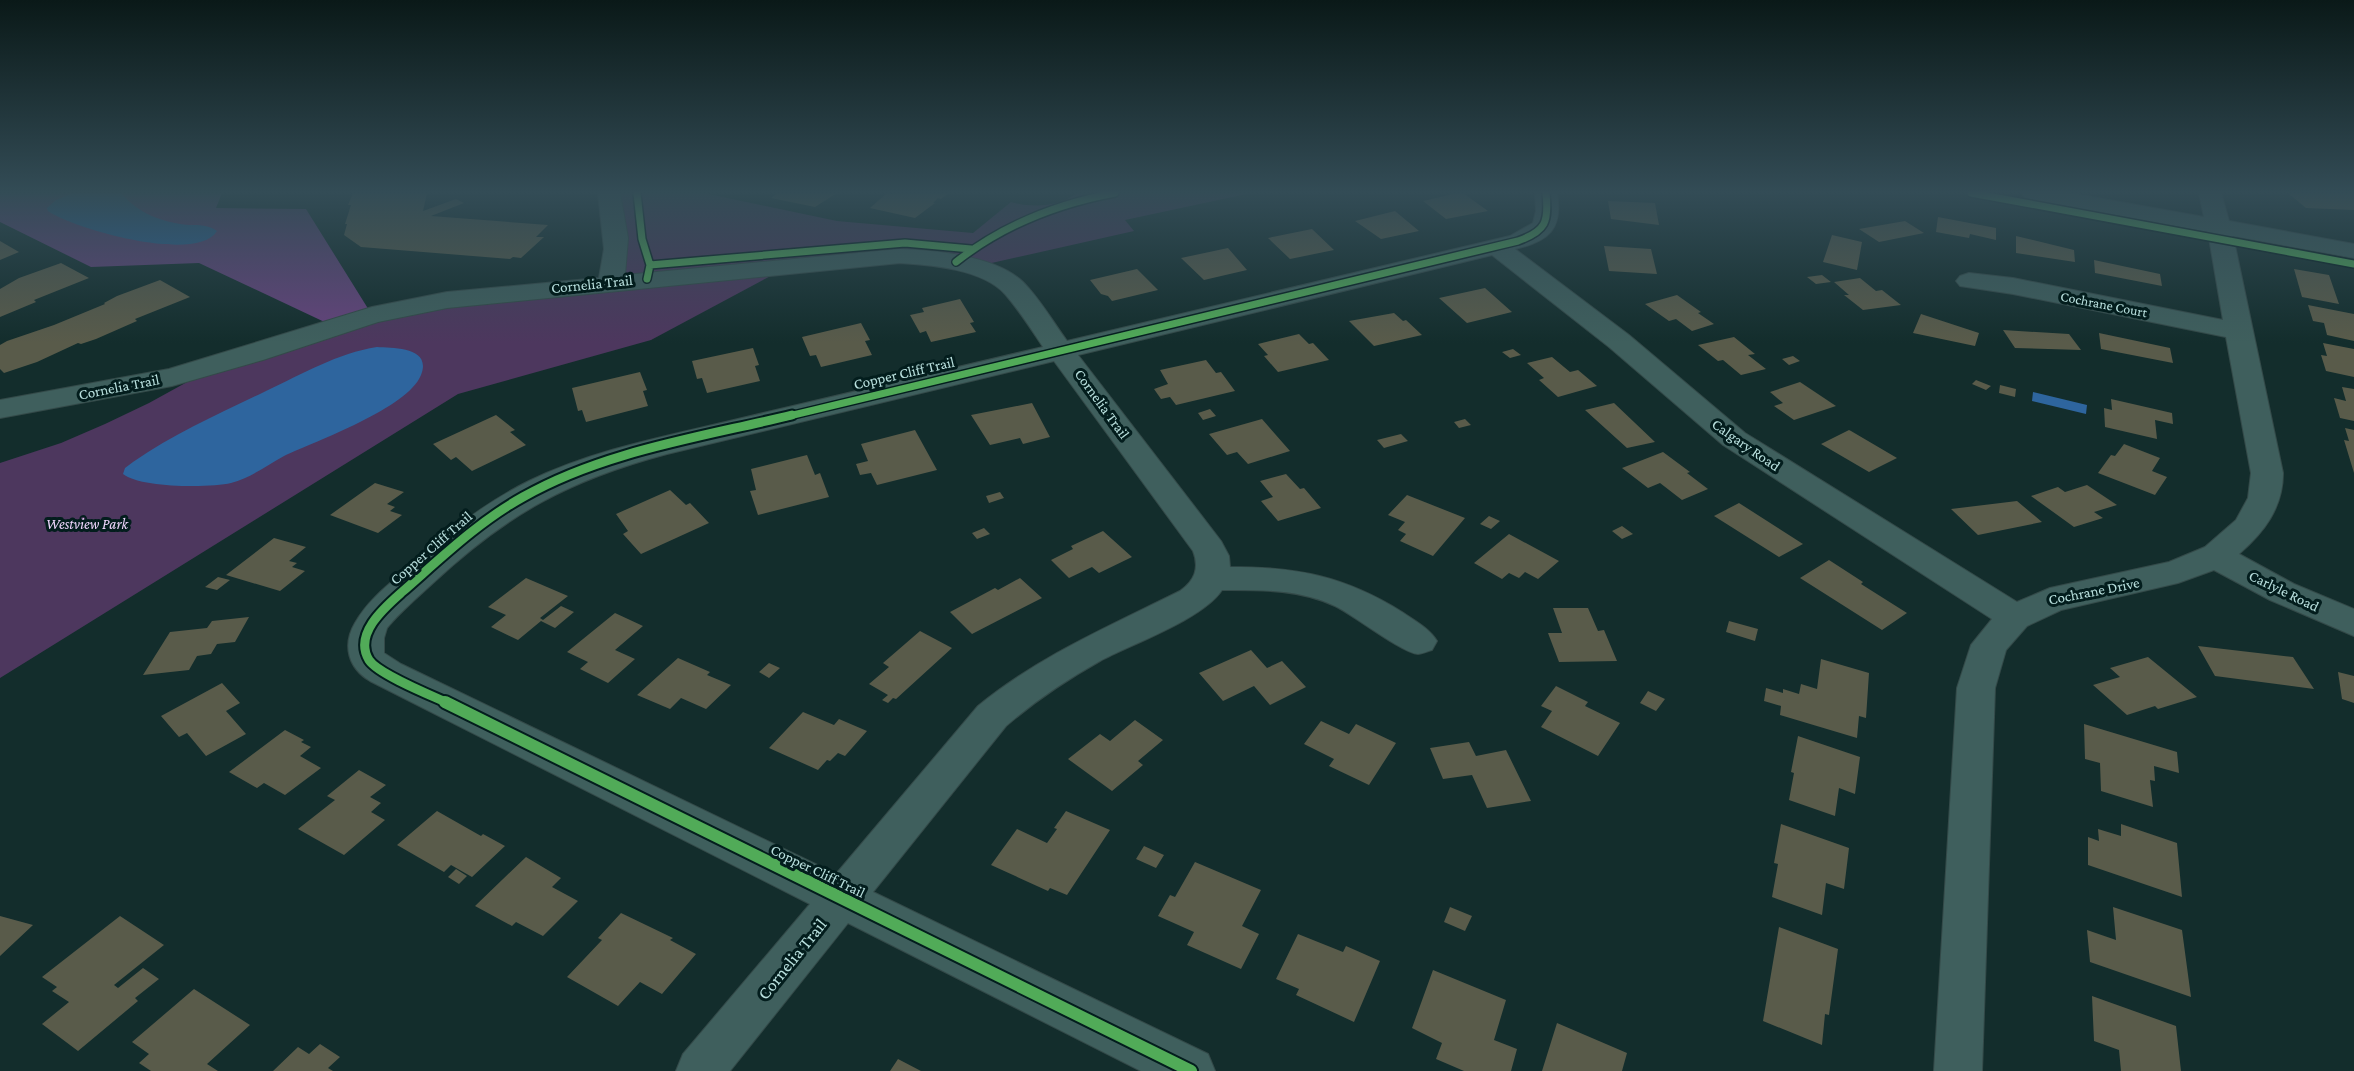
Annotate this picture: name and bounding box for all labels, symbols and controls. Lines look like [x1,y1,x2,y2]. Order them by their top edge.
street label: Cornelia Trail [550,272,634,296]
street label: Cochrane Court [2059,288,2149,320]
street label: Copper Cliff Trail [852,354,956,393]
street label: Cornelia Trail [1071,366,1133,442]
street label: Cornelia Trail [77,371,161,403]
street label: Calgary Road [1708,416,1783,475]
street label: Copper Cliff Trail [387,508,476,589]
park label: Westview Park [46,516,130,532]
street label: Carlyle Road [2246,567,2322,616]
street label: Cochrane Drive [2047,574,2141,608]
street label: Copper Cliff Trail [768,841,868,902]
street label: Cornelia Trail [753,914,831,1003]

